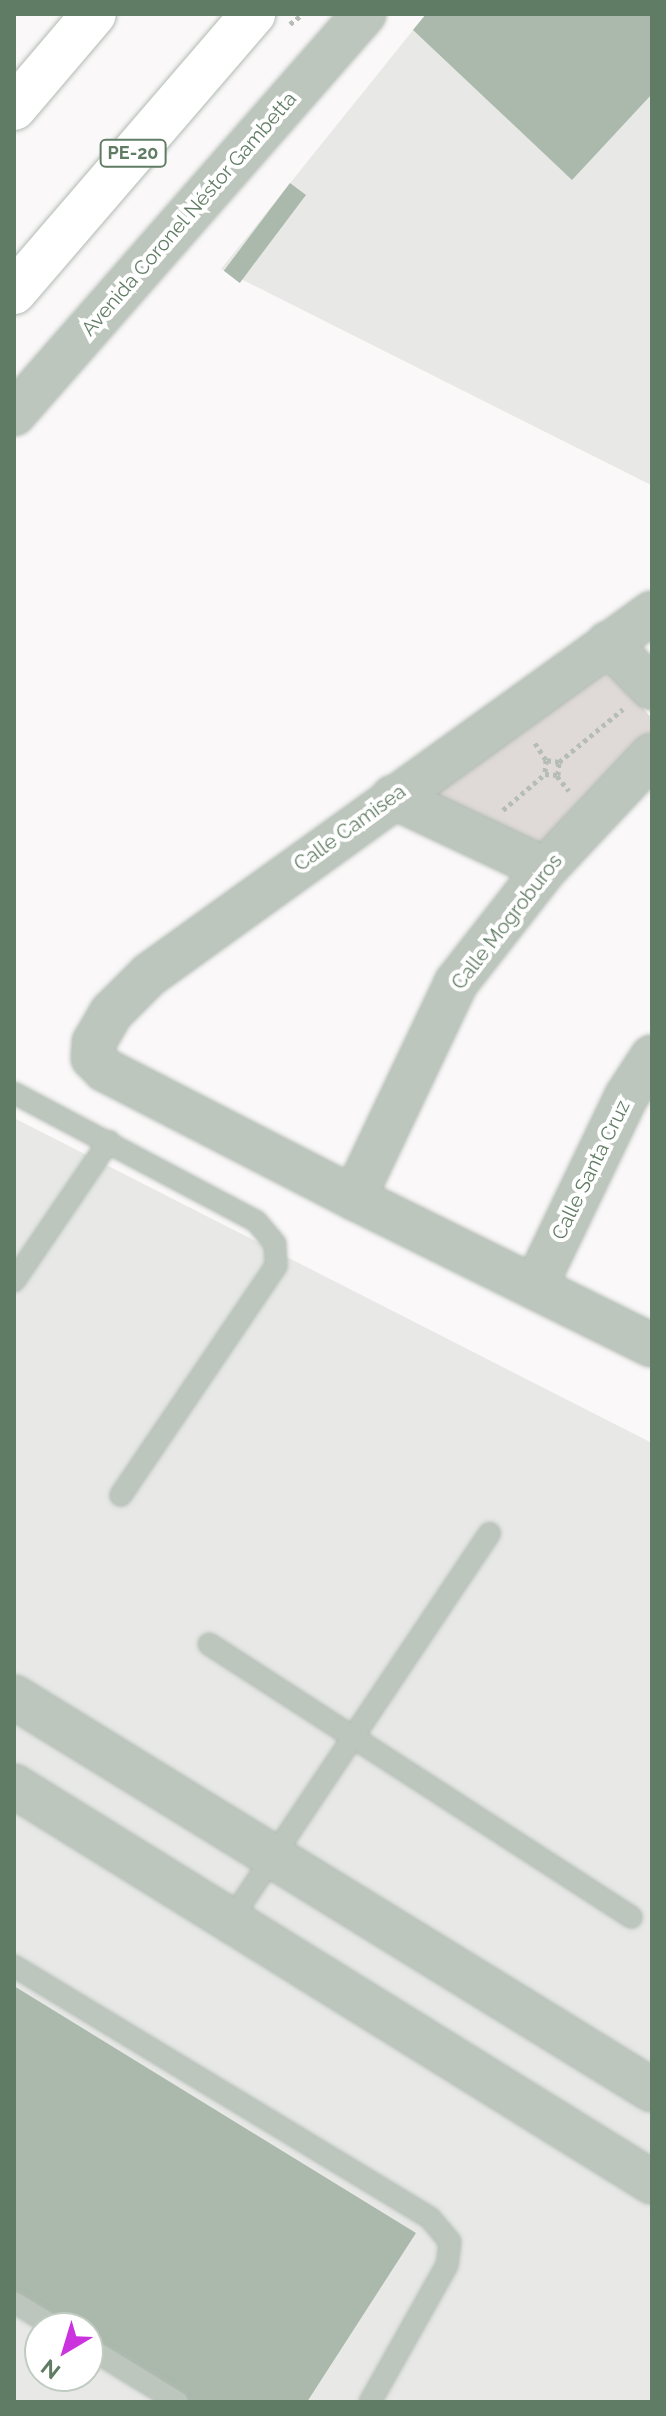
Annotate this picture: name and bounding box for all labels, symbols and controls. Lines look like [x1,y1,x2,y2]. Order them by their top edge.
street label: Avenida Coronel Néstor Gambetta [76,87,302,341]
road number: PE-20 [99,139,167,167]
street label: Calle Camisea [290,779,410,877]
street label: Calle Mogroburos [447,850,567,994]
street label: Calle Santa Cruz [547,1096,635,1244]
north arrow [24,2312,104,2392]
text: N [36,2354,65,2385]

